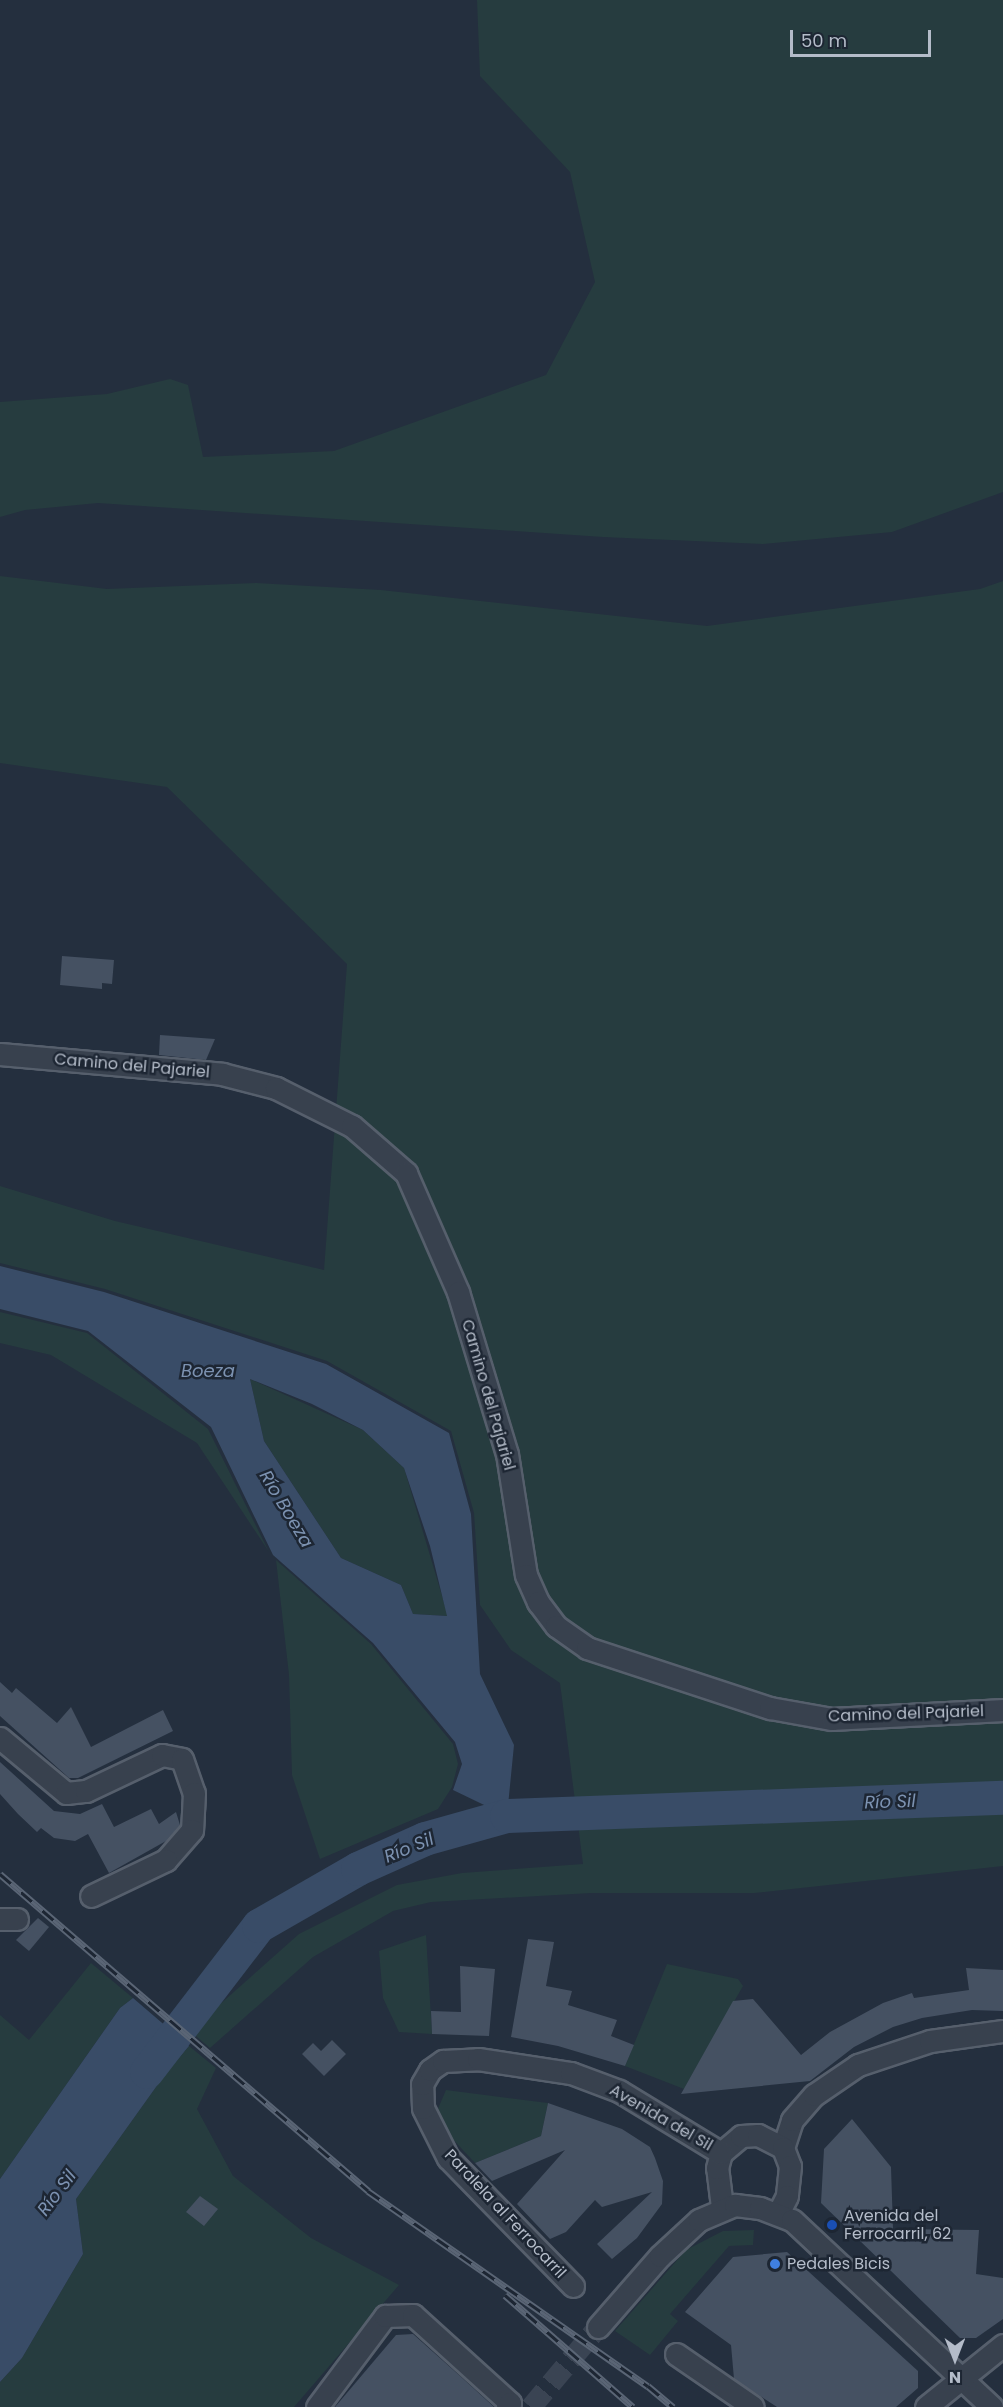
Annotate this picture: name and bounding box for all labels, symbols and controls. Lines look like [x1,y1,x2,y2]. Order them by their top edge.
scale bar [793,18,934,56]
text: 50 m [801,28,847,53]
street label: Camino del Pajariel [54,1050,210,1082]
street label: Camino del Pajariel [457,1317,519,1473]
water label: Boeza [181,1360,235,1382]
water label: Río Boeza [255,1466,317,1552]
street label: Camino del Pajariel [828,1702,984,1726]
water label: Río Sil [864,1790,916,1814]
water label: Río Sil [381,1828,437,1868]
street label: Avenida del Sil [606,2081,716,2155]
street label: Paralela al Ferrocarril [440,2146,570,2282]
water label: Río Sil [33,2166,81,2220]
place label: Avenida del Ferrocarril, 62 [844,2206,951,2244]
marker: Avenida del Ferrocarril, 62 [825,2218,839,2232]
place label: Pedales Bicis [787,2254,890,2274]
marker: Pedales Bicis [768,2257,782,2271]
north arrow [925,2329,985,2389]
text: N [949,2366,961,2389]

